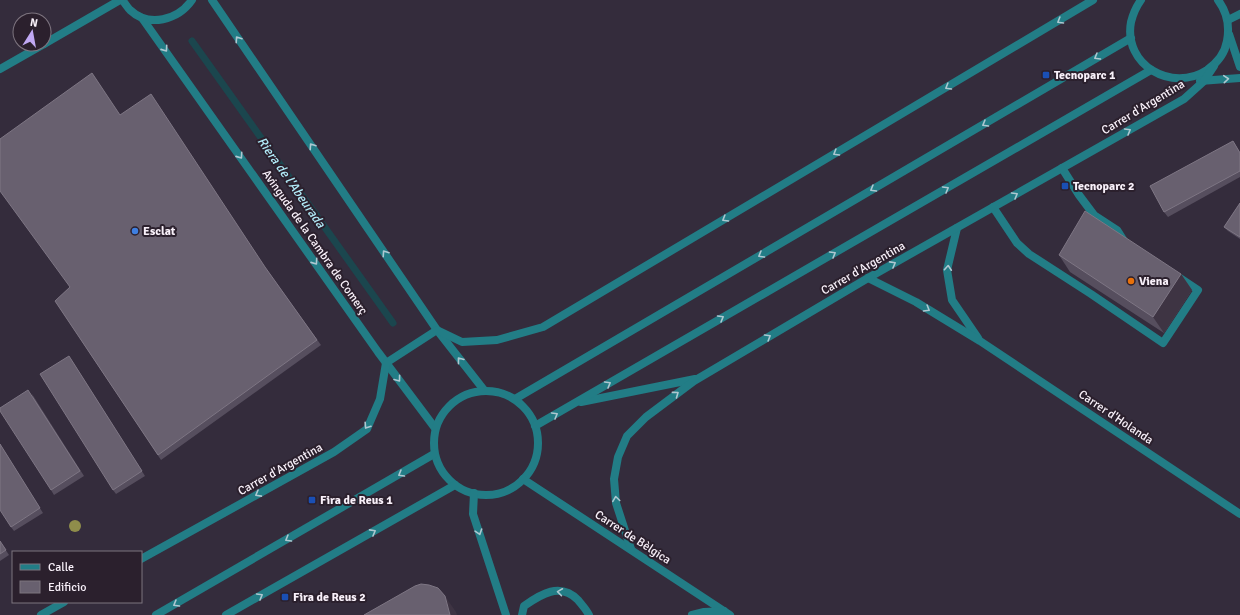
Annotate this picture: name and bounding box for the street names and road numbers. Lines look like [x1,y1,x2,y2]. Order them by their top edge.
street label: Carrer d'Argentina [1099,77,1188,138]
street label: Avinguda de la Cambra de Comerç [259,167,371,318]
street label: Carrer d'Argentina [819,238,908,299]
street label: Carrer d'Holanda [1076,387,1156,448]
street label: Carrer d'Argentina [235,440,325,499]
street label: Carrer de Bèlgica [592,507,674,568]

